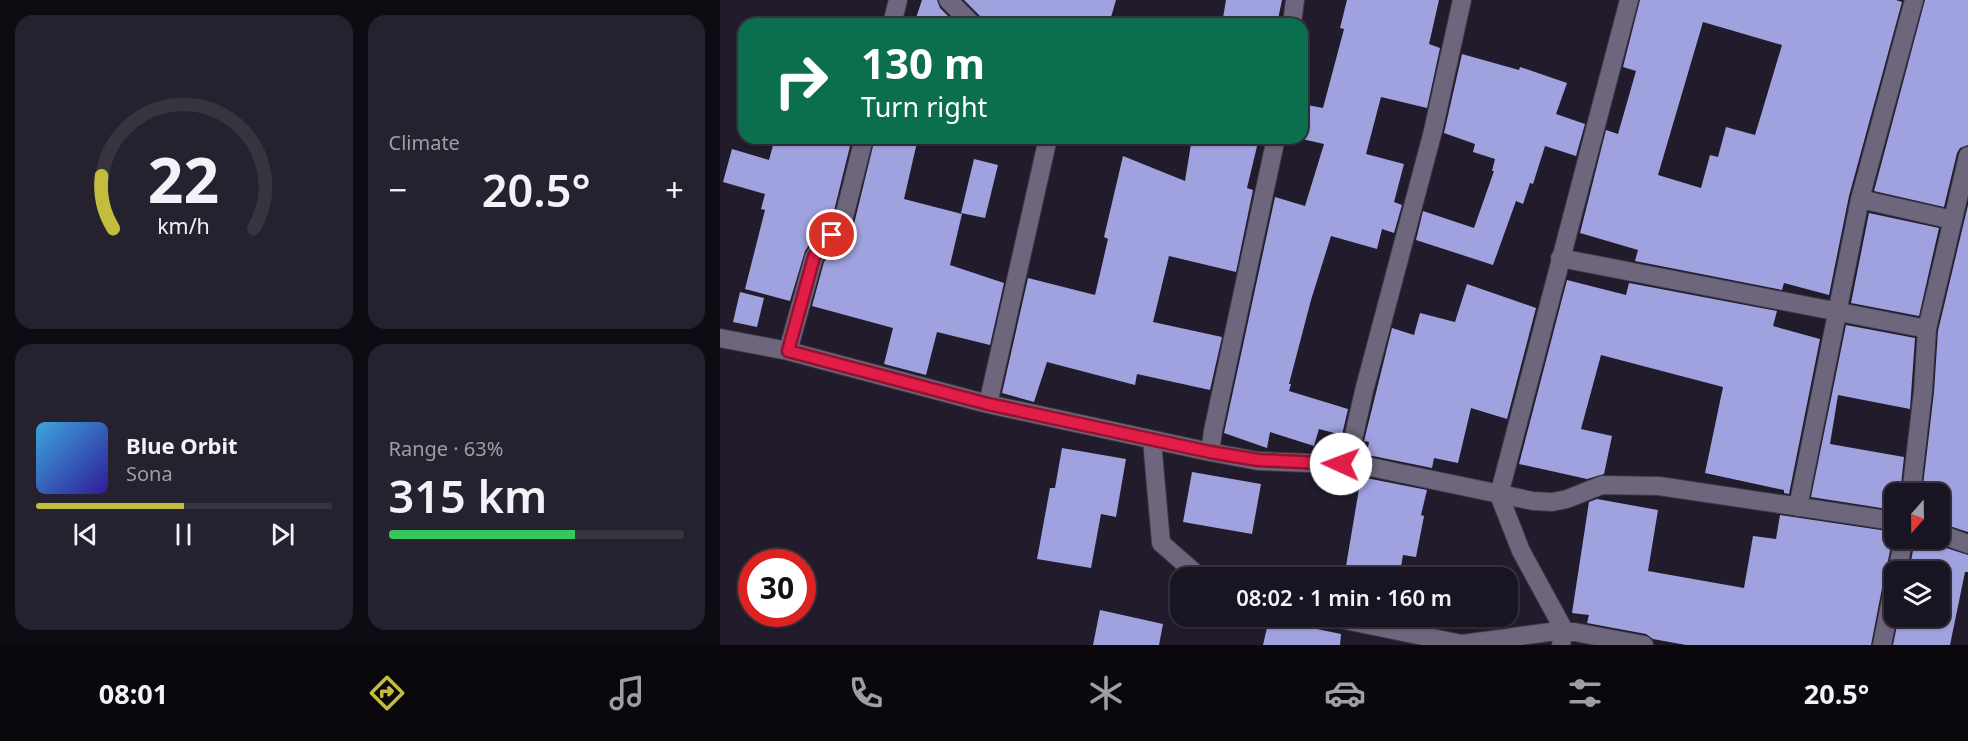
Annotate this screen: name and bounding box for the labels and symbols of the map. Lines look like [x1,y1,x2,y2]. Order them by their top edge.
pin [806,209,857,260]
position arrow [1309,432,1373,496]
north arrow [1884,483,1950,549]
speed limit sign: 30 [738,549,816,627]

